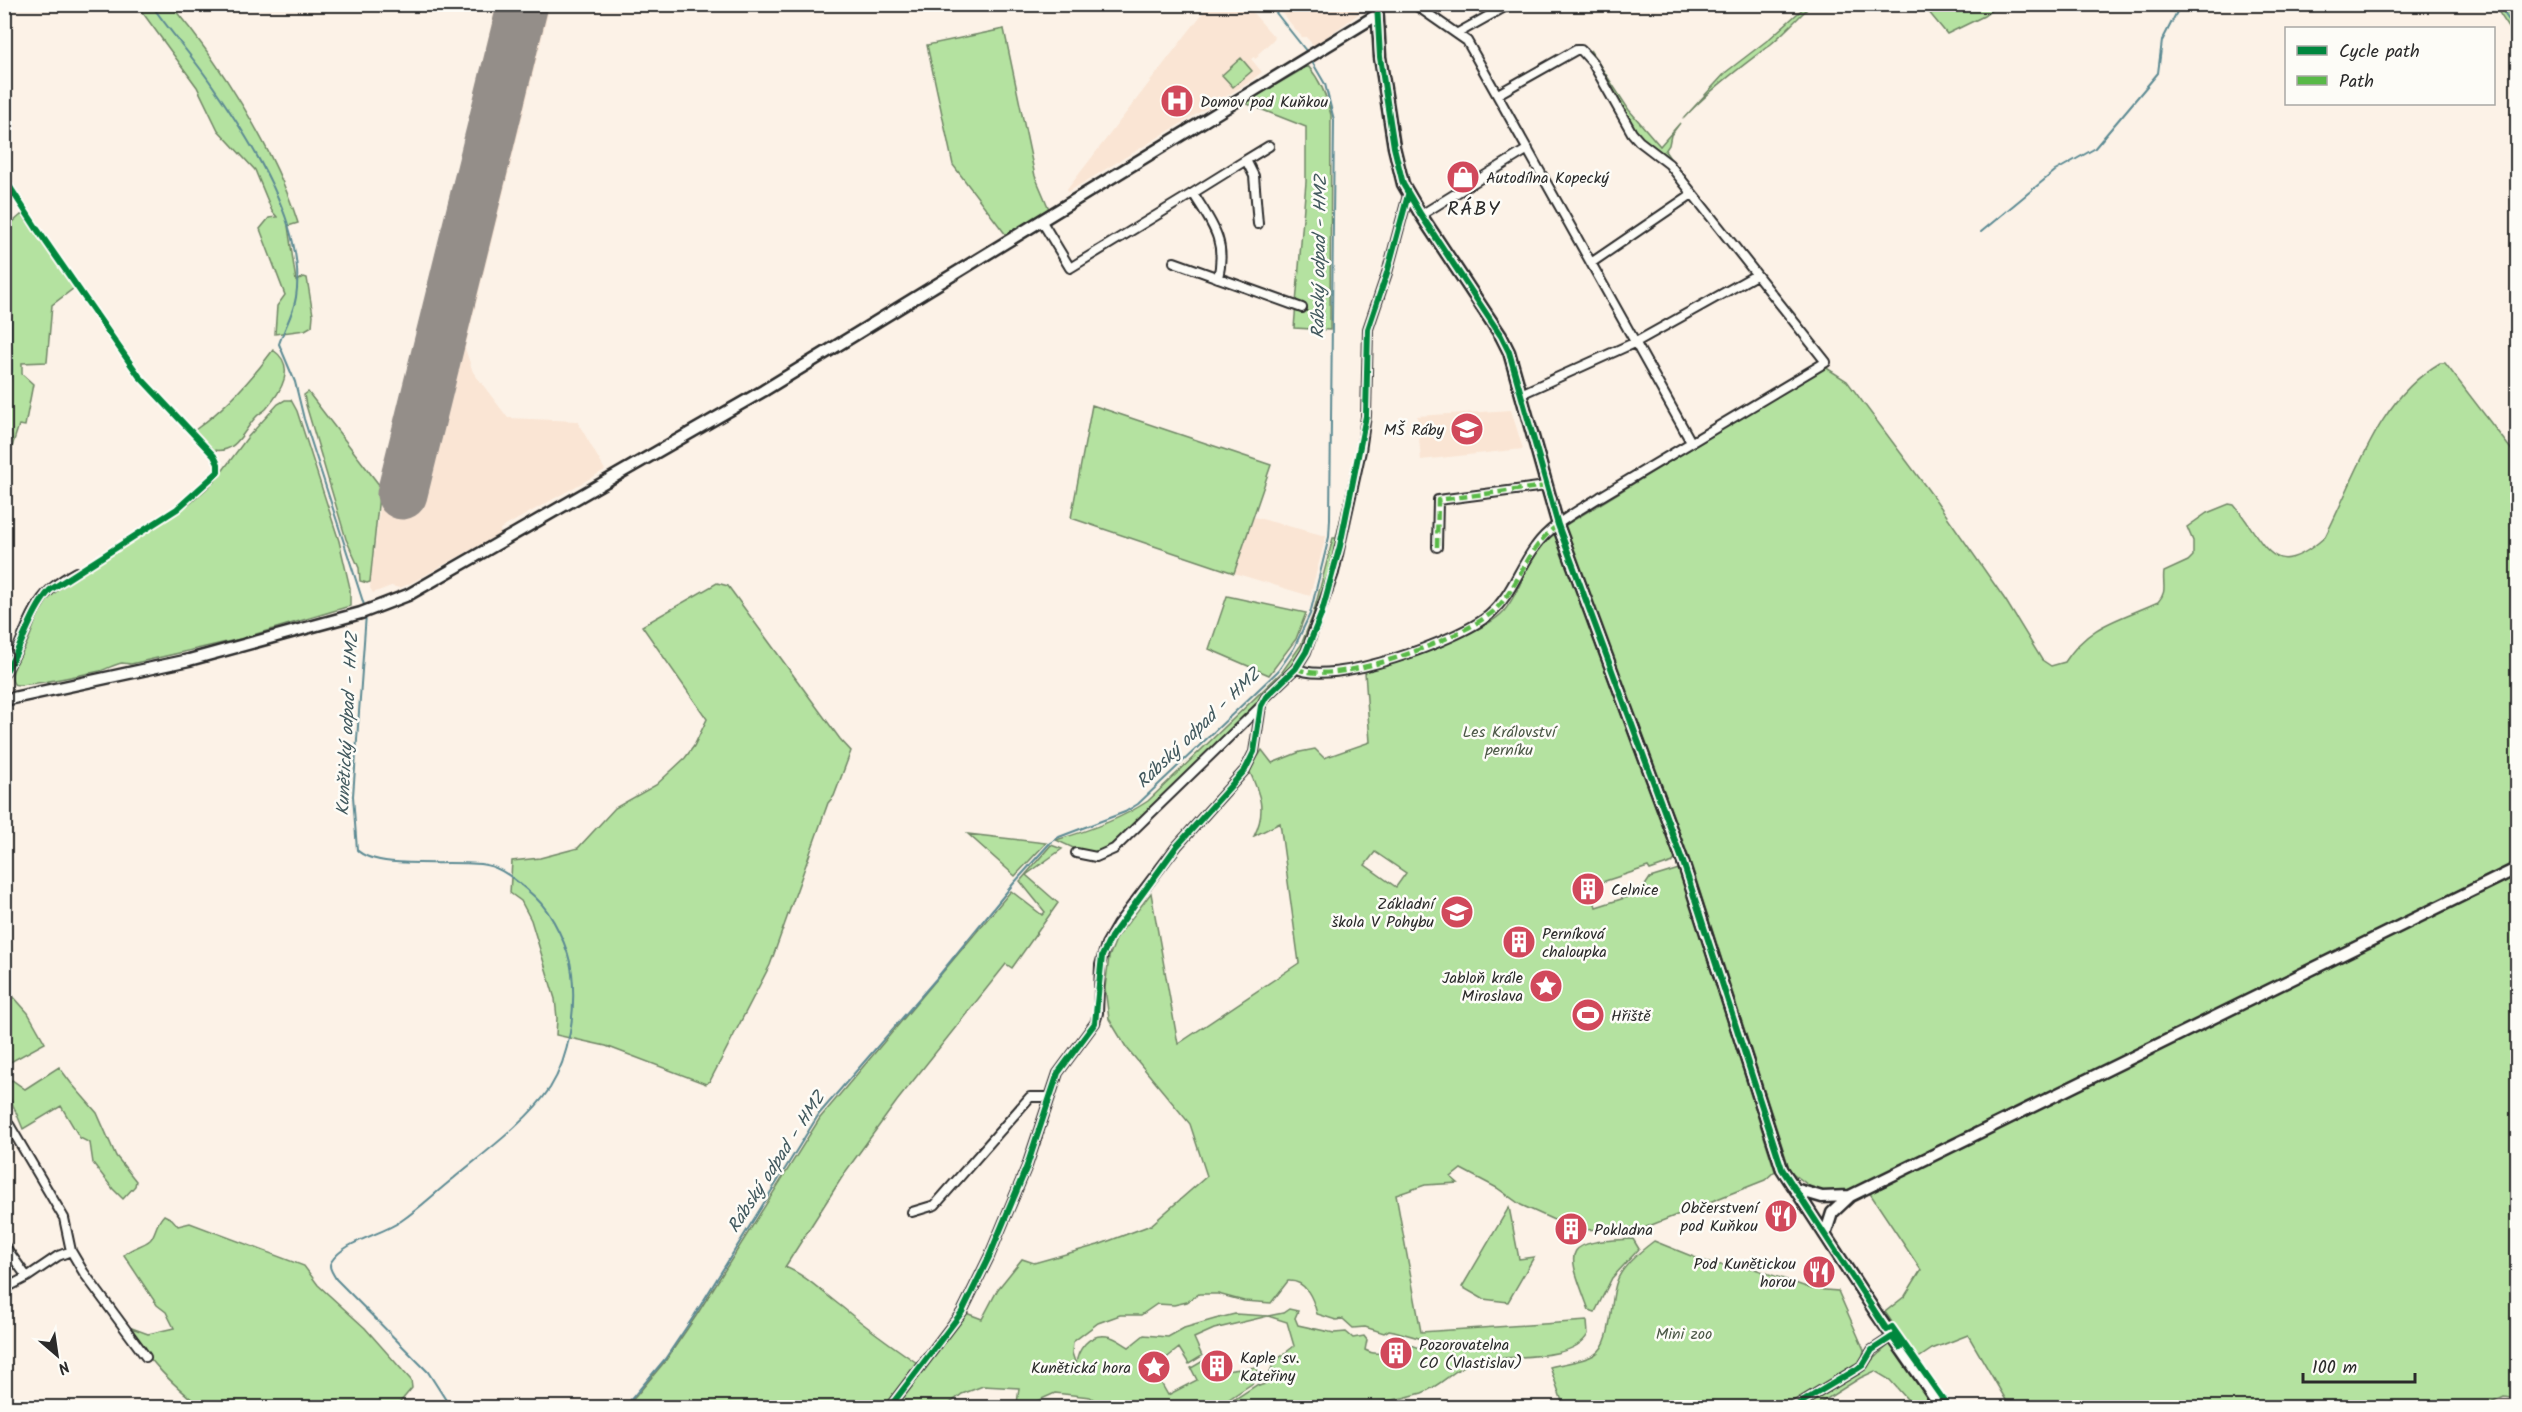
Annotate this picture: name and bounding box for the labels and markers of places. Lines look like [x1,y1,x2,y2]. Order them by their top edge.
hospital icon: Domov pod Kuňkou [1159,83,1195,119]
place label: Domov pod Kuňkou [1200,90,1328,115]
shop icon: Autodílna Kopecký [1445,159,1481,195]
place label: Autodílna Kopecký [1486,166,1610,191]
school or university icon: MŠ Ráby [1449,411,1485,447]
place label: MŠ Ráby [1384,418,1444,443]
building icon: Celnice [1570,871,1606,907]
place label: Celnice [1611,878,1658,903]
place label: Základní škola V Pohybu [1332,892,1436,935]
school or university icon: Základní škola V Pohybu [1439,894,1475,930]
place label: Perníková chaloupka [1542,922,1607,965]
building icon: Perníková chaloupka [1501,924,1537,960]
place label: Jabloň krále Miroslava [1442,966,1523,1009]
place icon: Jabloň krále Miroslava [1528,968,1564,1004]
sports icon: Hřiště [1570,997,1606,1033]
place label: Hřiště [1611,1004,1652,1029]
place label: Občerstvení pod Kuňkou [1680,1196,1760,1239]
restaurant icon: Občerstvení pod Kuňkou [1763,1198,1799,1234]
building icon: Pokladna [1553,1211,1589,1247]
place label: Pokladna [1594,1218,1653,1243]
place label: Pod Kunětickou horou [1693,1252,1796,1295]
restaurant icon: Pod Kunětickou horou [1801,1254,1837,1290]
place label: Pozorovatelna CO (Vlastislav) [1419,1333,1522,1376]
building icon: Pozorovatelna CO (Vlastislav) [1378,1335,1414,1371]
place label: Kaple sv. Kateřiny [1240,1346,1300,1389]
building icon: Kaple sv. Kateřiny [1199,1348,1235,1384]
place icon: Kunětická hora [1136,1349,1172,1385]
place label: Kunětická hora [1031,1356,1131,1381]

